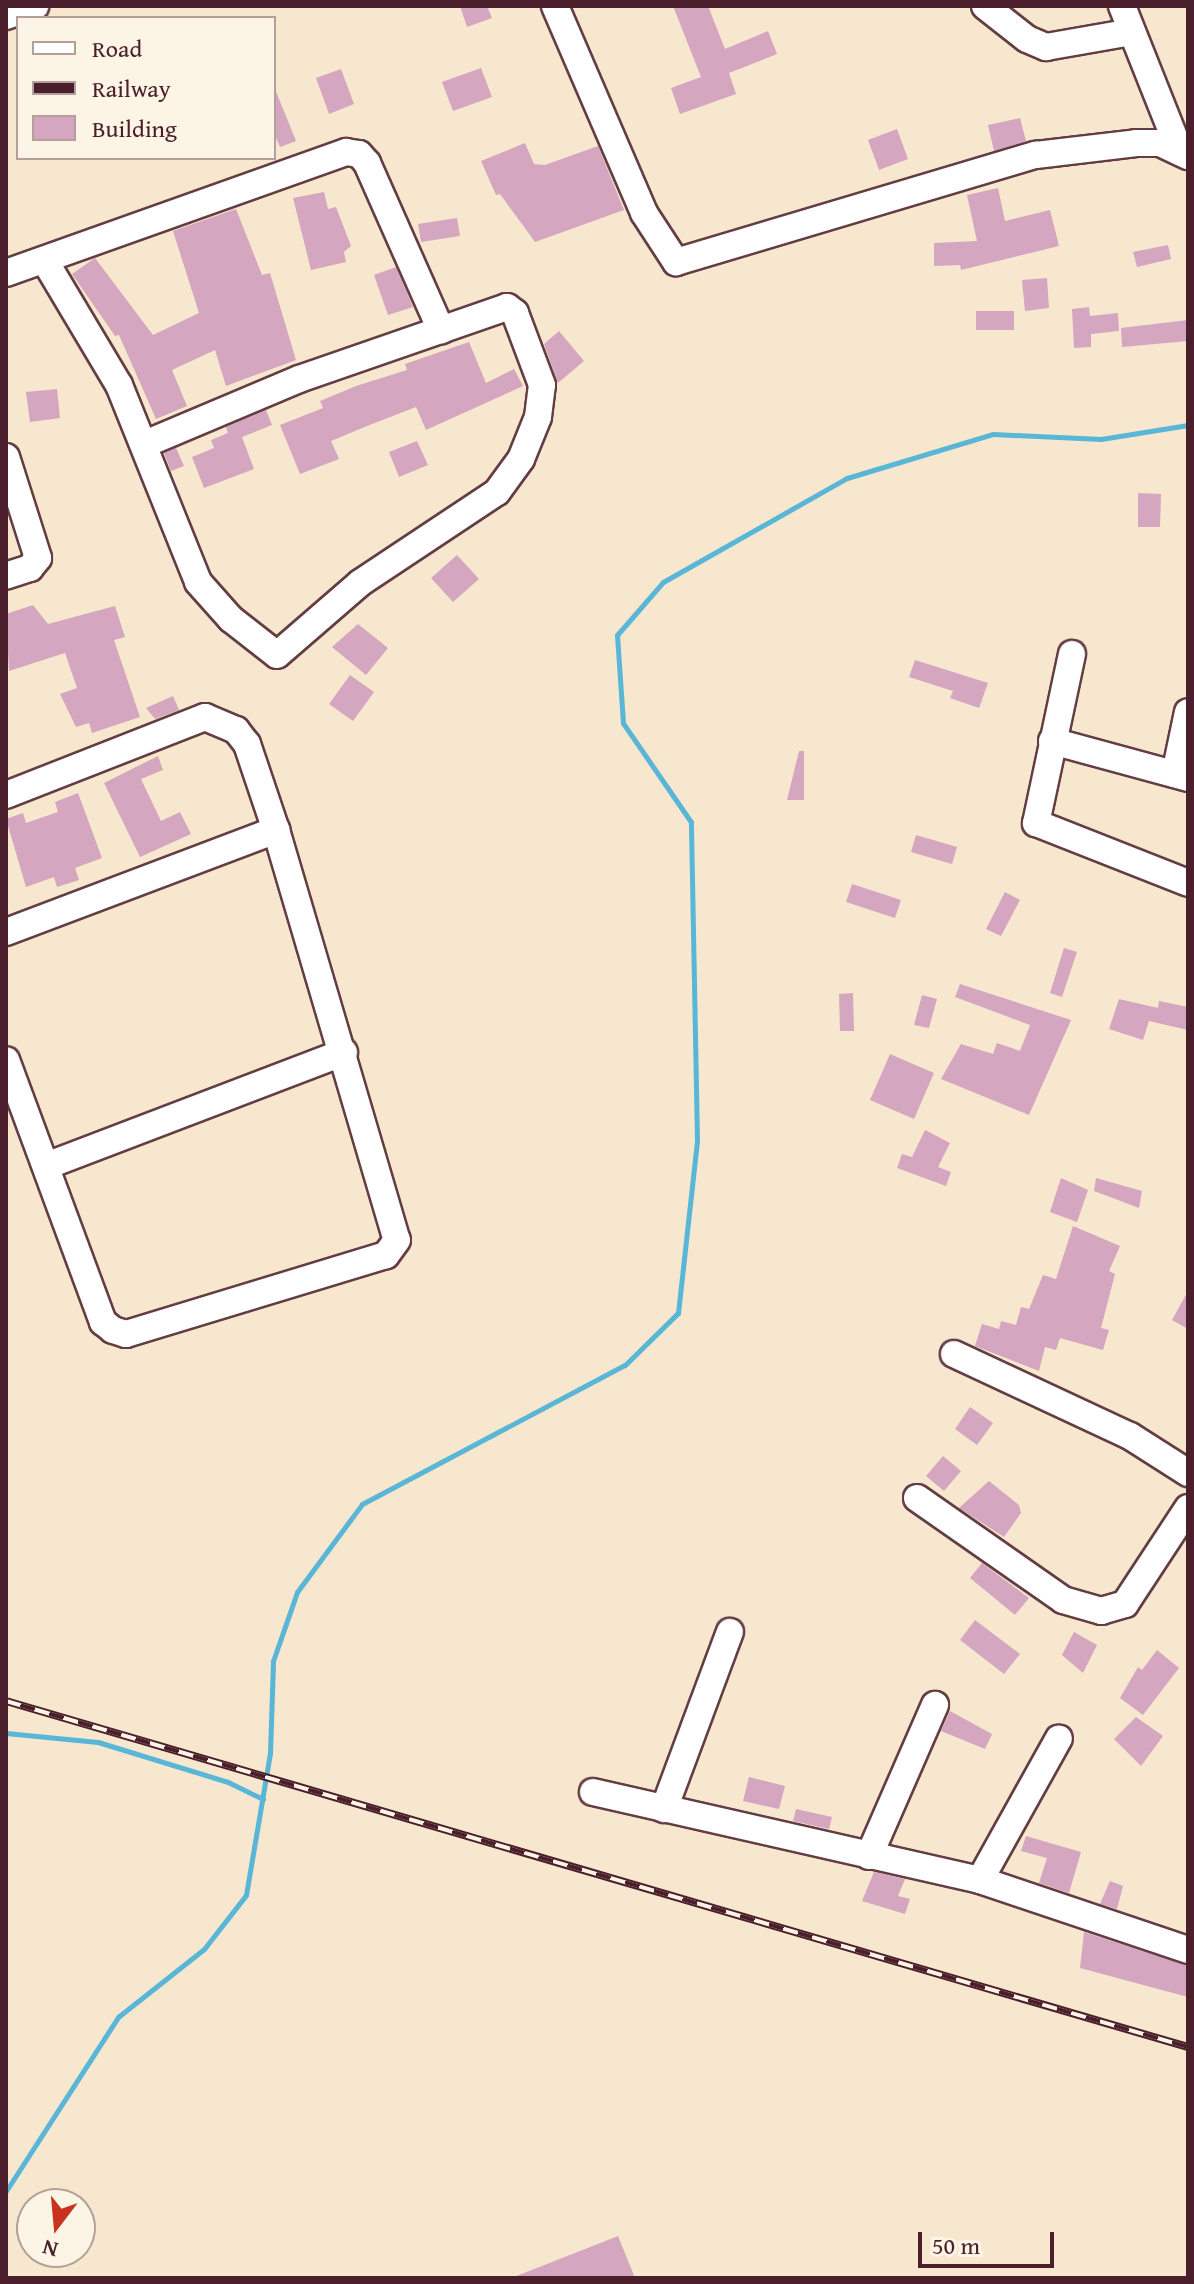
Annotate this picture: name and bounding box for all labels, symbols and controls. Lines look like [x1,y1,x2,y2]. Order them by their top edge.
legend [16,16,276,160]
text: Road [92,31,142,66]
text: Railway [92,71,171,106]
text: Building [92,111,177,146]
north arrow [16,2188,96,2268]
scale bar [922,2216,1058,2266]
text: 50 m [932,2228,980,2263]
text: N [38,2232,61,2267]

